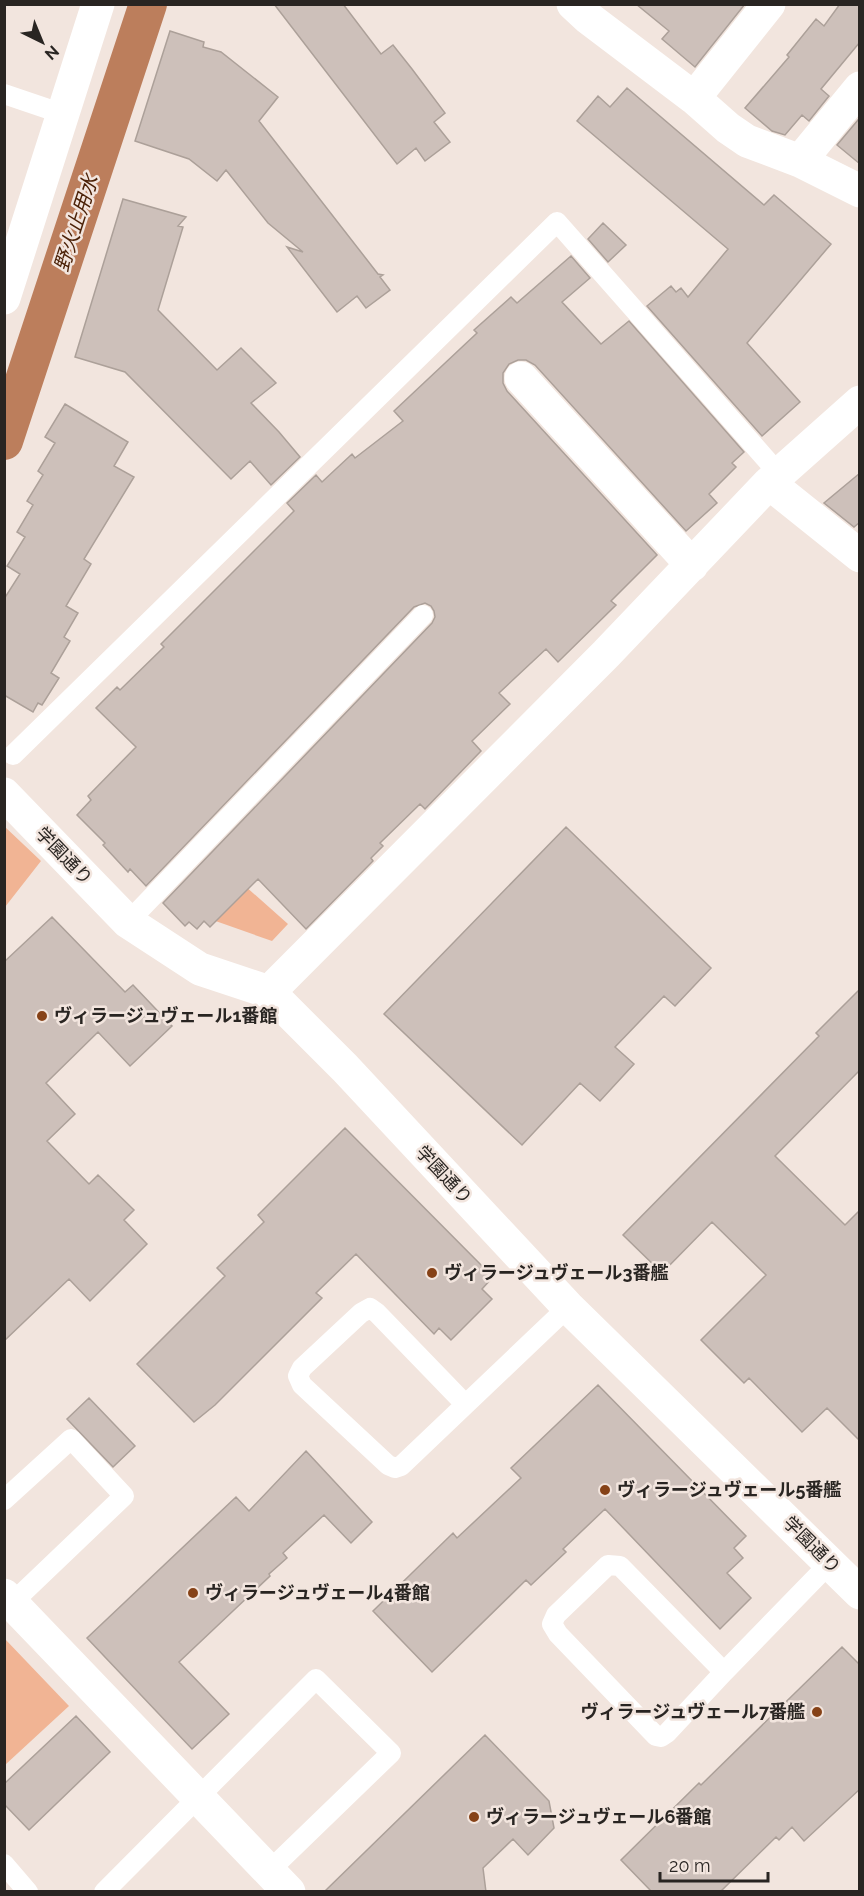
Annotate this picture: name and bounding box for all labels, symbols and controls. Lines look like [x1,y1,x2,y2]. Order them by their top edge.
north arrow [12,12,72,72]
text: N [41,41,63,64]
water label: 野火止用水 [49,170,103,274]
street label: 学園通り [32,822,97,889]
place label: ヴィラージュヴェール1番館 [54,1005,277,1026]
marker: ヴィラージュヴェール1番館 [35,1009,49,1023]
street label: 学園通り [412,1141,477,1208]
place label: ヴィラージュヴェール3番艦 [444,1262,668,1283]
marker: ヴィラージュヴェール3番艦 [425,1266,439,1280]
place label: ヴィラージュヴェール5番艦 [617,1479,841,1500]
marker: ヴィラージュヴェール5番艦 [598,1483,612,1497]
street label: 学園通り [779,1512,845,1578]
place label: ヴィラージュヴェール4番館 [205,1582,430,1603]
marker: ヴィラージュヴェール4番館 [186,1586,200,1600]
place label: ヴィラージュヴェール7番艦 [581,1701,805,1722]
marker: ヴィラージュヴェール7番艦 [810,1705,824,1719]
place label: ヴィラージュヴェール6番館 [486,1806,711,1827]
marker: ヴィラージュヴェール6番館 [467,1810,481,1824]
scale bar [660,1845,768,1883]
text: 20 m [669,1855,711,1876]

